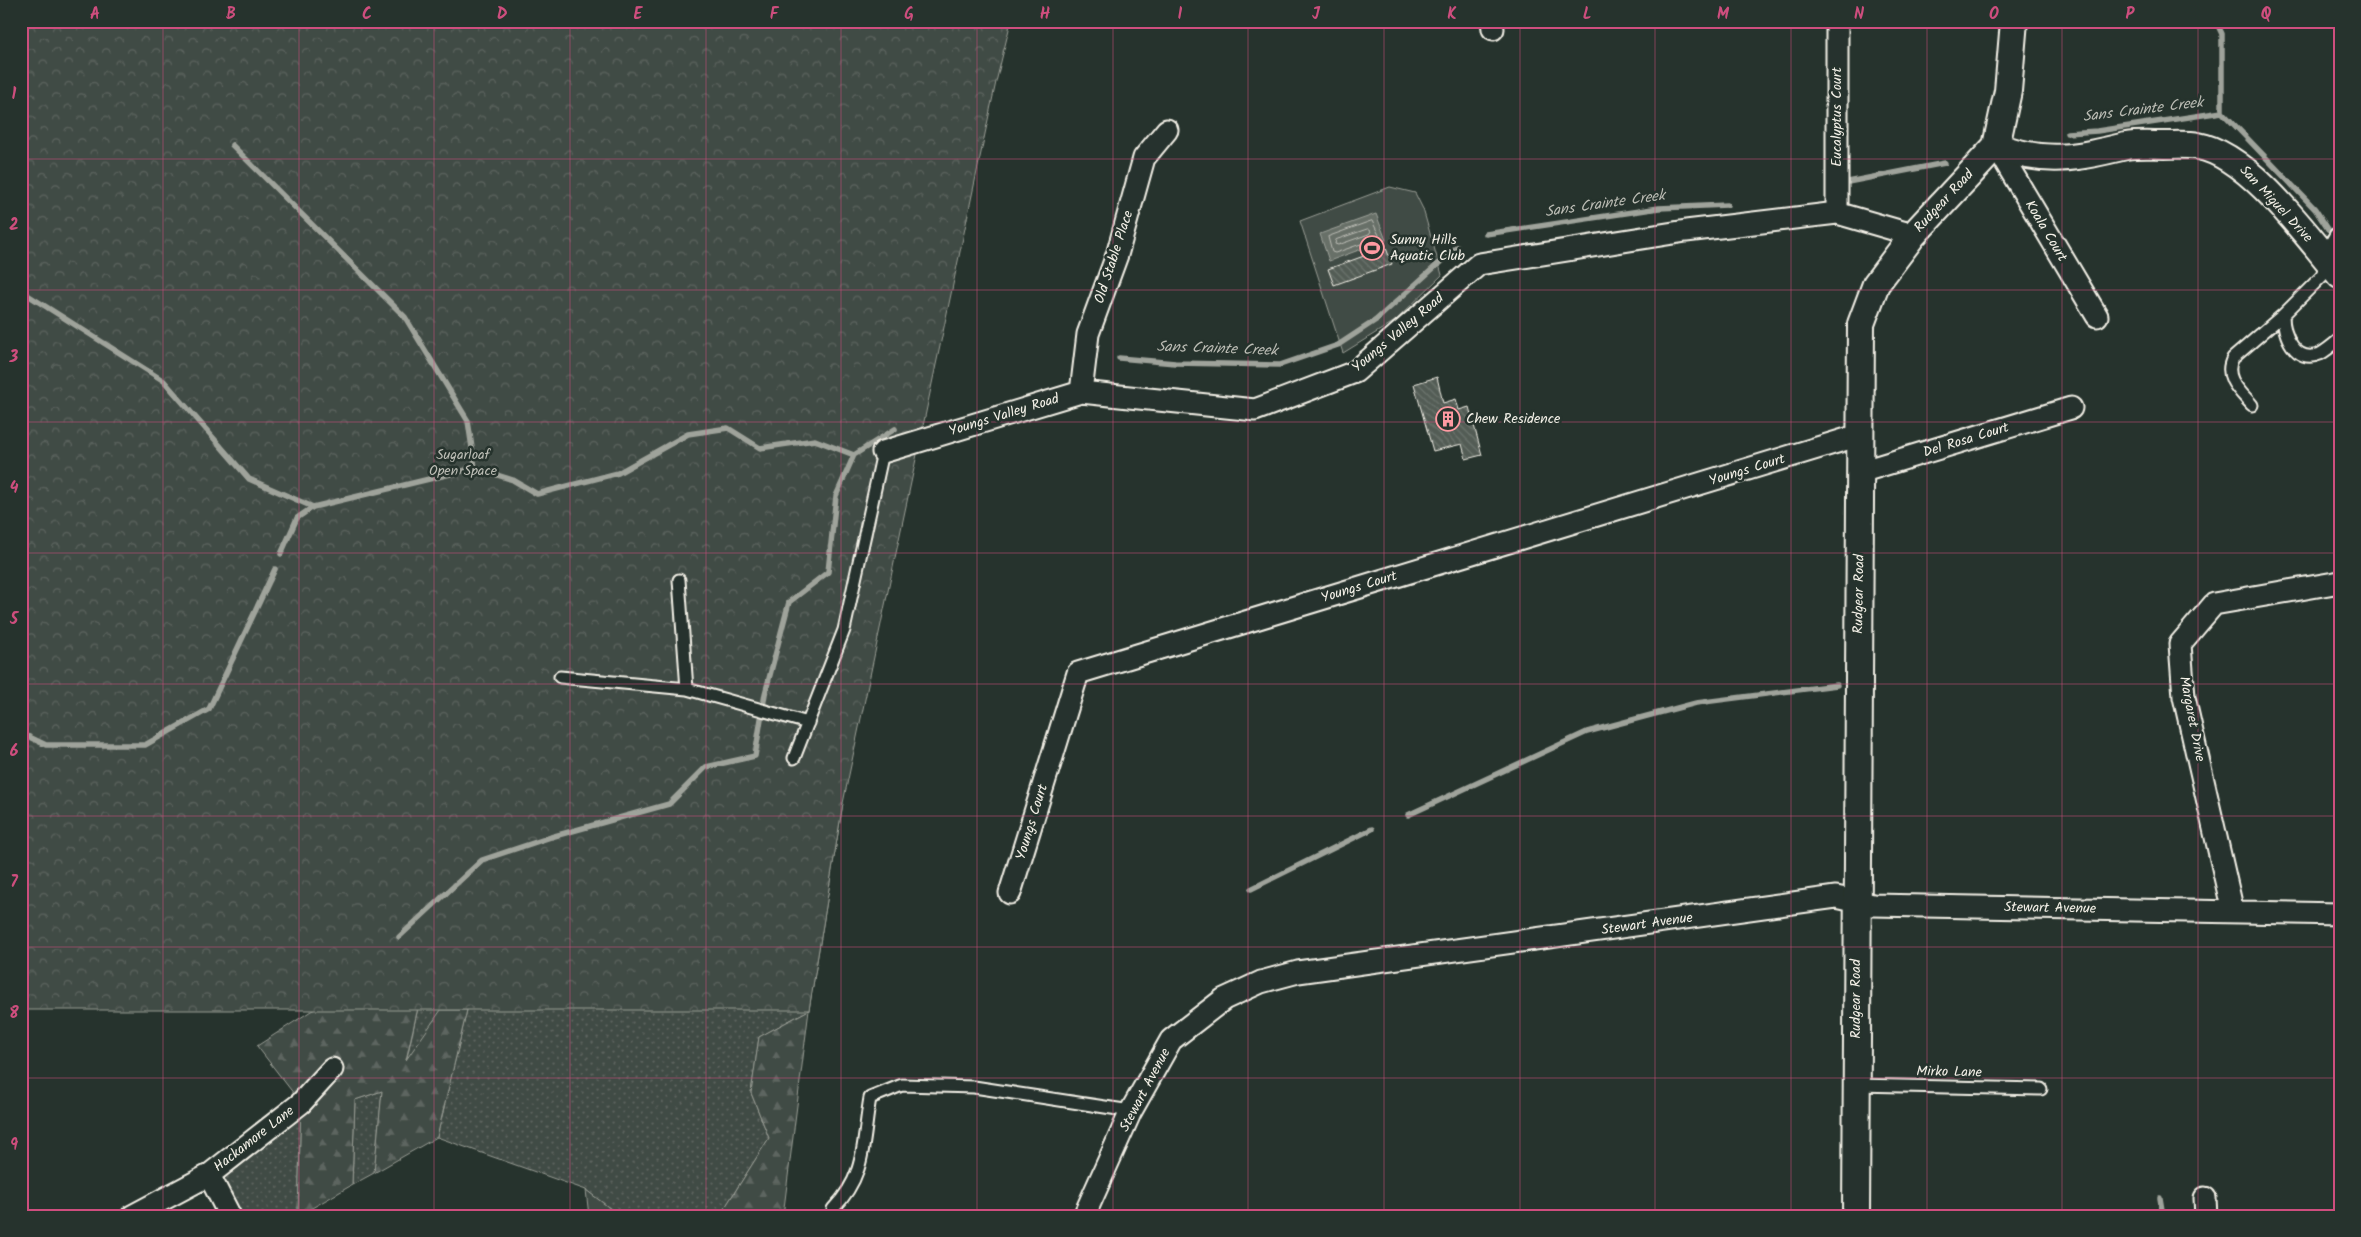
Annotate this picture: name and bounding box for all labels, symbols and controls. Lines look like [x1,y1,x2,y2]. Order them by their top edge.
text: A [90,2,100,27]
text: B [226,2,236,27]
text: C [362,2,372,27]
text: D [497,2,508,27]
text: E [634,2,644,27]
text: F [770,2,780,27]
text: G [904,2,914,27]
text: H [1040,2,1050,27]
text: I [1178,2,1183,27]
text: J [1312,2,1321,27]
text: K [1447,2,1457,27]
text: L [1583,2,1591,27]
text: M [1717,2,1730,27]
text: N [1854,2,1864,27]
text: O [1989,2,1999,27]
text: P [2126,2,2136,27]
text: Q [2261,2,2272,27]
street label: Eucalyptus Court [1826,67,1848,167]
text: 1 [12,82,17,107]
water label: Sans Crainte Creek [2081,90,2206,129]
street label: San Miguel Drive [2234,160,2318,248]
street label: Rudgear Road [1909,164,1980,238]
water label: Sans Crainte Creek [1543,183,1669,224]
street label: Koala Court [2019,196,2073,266]
street label: Old Stable Place [1089,207,1140,306]
text: 2 [9,213,19,238]
place label: Sunny Hills Aquatic Club [1390,229,1466,267]
sports icon: Sunny Hills Aquatic Club [1359,235,1385,261]
street label: Youngs Valley Road [1347,287,1450,378]
water label: Sans Crainte Creek [1156,335,1280,363]
text: 3 [9,345,19,370]
street label: Youngs Valley Road [946,387,1063,442]
building icon: Chew Residence [1435,406,1461,432]
place label: Chew Residence [1466,408,1561,430]
street label: Del Rosa Court [1920,416,2012,463]
park label: Sugarloaf Open Space [429,444,498,482]
street label: Youngs Court [1706,448,1788,492]
text: 4 [10,476,19,501]
street label: Rudgear Road [1847,553,1871,634]
street label: Youngs Court [1318,565,1400,609]
text: 5 [9,607,20,632]
street label: Margaret Drive [2173,674,2211,764]
text: 6 [10,739,19,764]
street label: Youngs Court [1010,781,1054,863]
text: 7 [10,870,18,895]
street label: Stewart Avenue [2004,896,2097,920]
street label: Stewart Avenue [1600,907,1695,941]
street label: Rudgear Road [1845,958,1867,1039]
text: 8 [9,1001,19,1026]
street label: Stewart Avenue [1114,1044,1177,1136]
street label: Mirko Lane [1916,1060,1983,1084]
street label: Hackamore Lane [209,1100,300,1178]
text: 9 [10,1133,18,1158]

